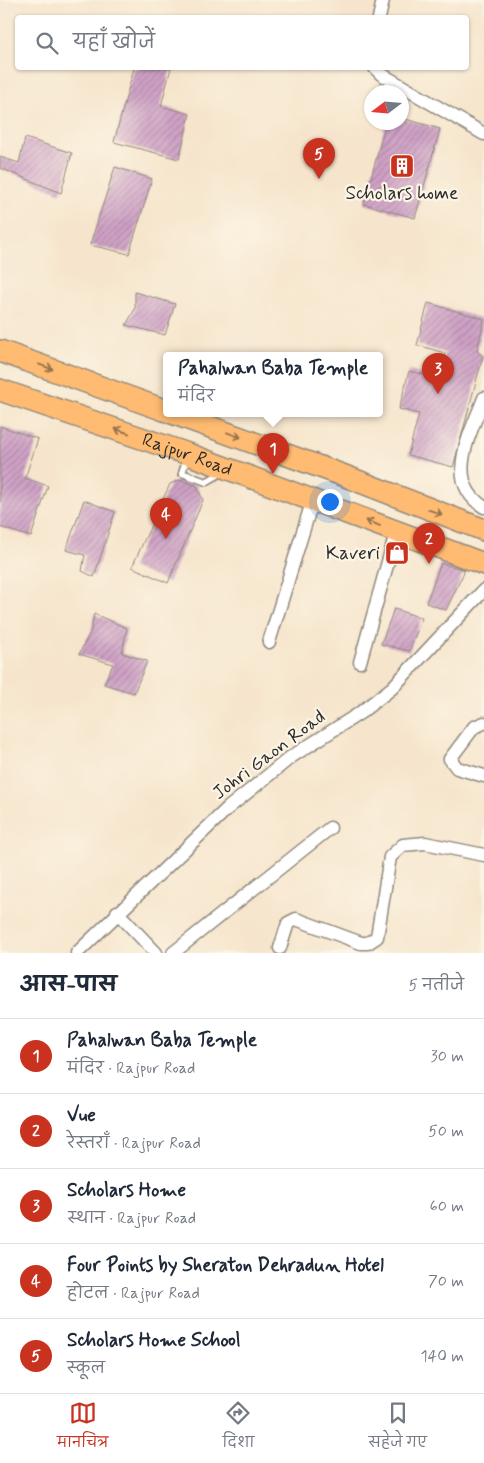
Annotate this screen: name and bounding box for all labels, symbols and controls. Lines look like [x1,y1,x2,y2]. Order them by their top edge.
search box [15,15,469,70]
icon: search [33,29,61,57]
text: यहाँ खोजें [73,30,155,55]
north arrow [364,85,409,130]
pin: 5 [303,138,335,179]
building icon: Scholars home [389,153,415,179]
place label: Scholars home [346,181,458,206]
popup [163,352,383,417]
pin: 3 [422,353,454,394]
text: Pahalwan Baba Temple [178,356,368,381]
one-way arrow [38,363,53,372]
text: मंदिर [178,386,215,407]
one-way arrow [114,426,130,435]
street label: Rajpur Road [139,427,236,482]
one-way arrow [226,431,241,440]
pin: 1 [257,433,289,474]
your location [317,489,343,515]
pin: 4 [150,498,182,539]
one-way arrow [427,508,442,517]
one-way arrow [366,518,381,528]
pin: 2 [413,523,445,564]
shop icon: Kaveri [384,540,410,566]
place label: Kaveri [326,541,380,566]
street label: Johri Gaon Road [208,704,330,806]
text: आस-पास [20,971,117,999]
text: 5 नतीजे [409,975,464,996]
text: Pahalwan Baba Temple [67,1028,257,1053]
text: 1 [32,1046,40,1067]
text: 30 m [431,1046,464,1067]
text: मंदिर · Rajpur Road [67,1058,195,1079]
text: Vue [67,1103,96,1128]
text: 2 [32,1121,40,1142]
text: 50 m [428,1121,464,1142]
text: रेस्तराँ · Rajpur Road [67,1133,201,1154]
text: Scholars Home [67,1178,186,1203]
text: 3 [32,1196,40,1217]
text: 60 m [430,1196,464,1217]
text: स्थान · Rajpur Road [67,1208,196,1229]
text: Four Points by Sheraton Dehradun Hotel [67,1253,384,1278]
text: 4 [31,1271,41,1292]
text: 70 m [428,1271,464,1292]
text: होटल · Rajpur Road [67,1283,200,1304]
text: Scholars Home School [67,1328,240,1353]
text: 5 [31,1346,41,1367]
text: 140 m [420,1346,464,1367]
text: स्कूल [67,1358,105,1379]
tab: मानचित्र [57,1399,108,1458]
tab: दिशा [223,1399,254,1458]
tab: सहेजे गए [369,1399,427,1458]

